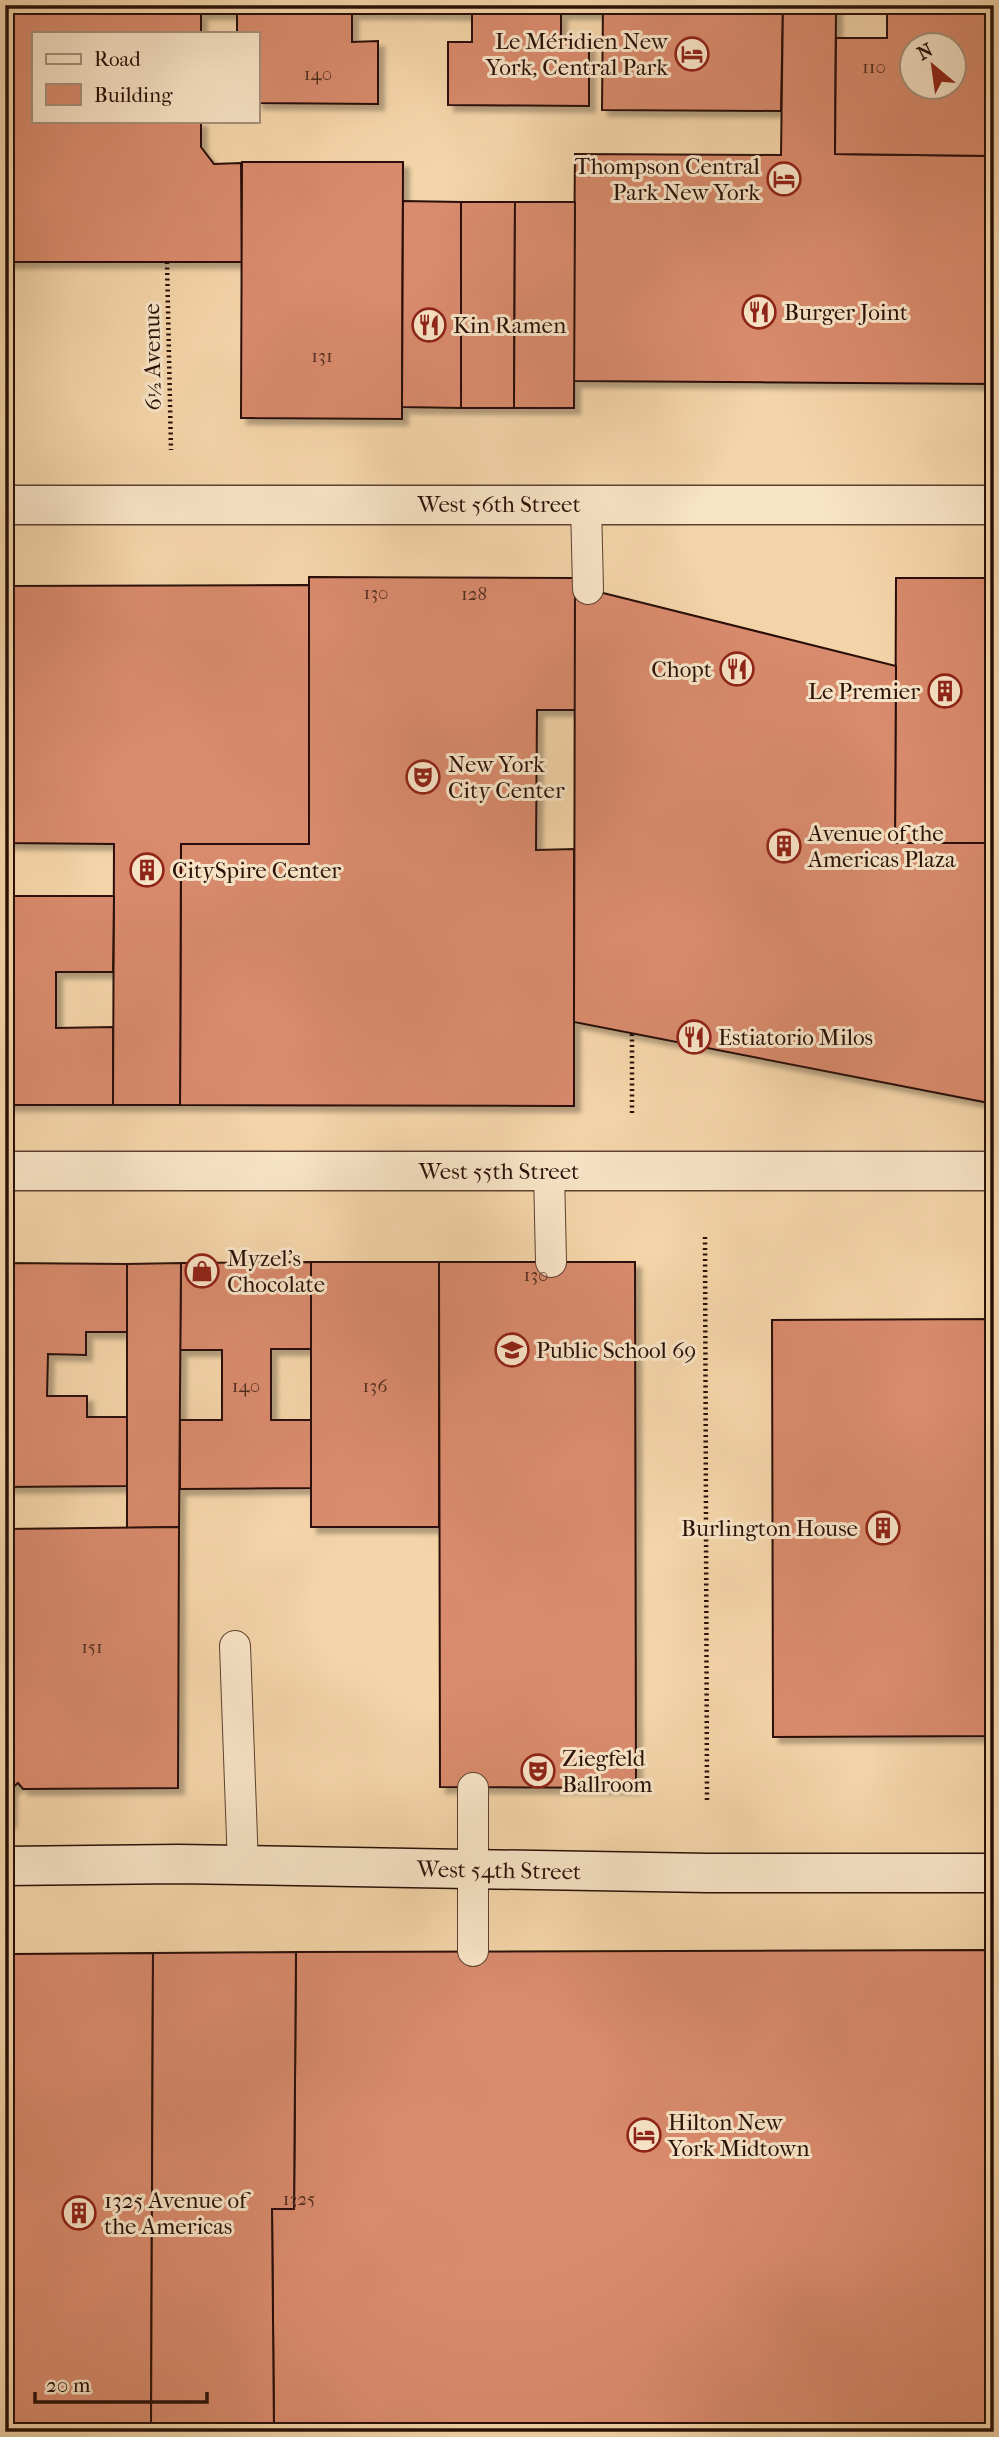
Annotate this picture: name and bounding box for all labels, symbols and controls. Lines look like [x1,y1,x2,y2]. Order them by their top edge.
place label: Le Méridien New York, Central Park [485,28,669,81]
legend [32,32,259,122]
north arrow [898,32,968,102]
hotel icon: Le Méridien New York, Central Park [673,35,711,73]
text: N [914,39,937,65]
text: Road [94,47,141,71]
house number: 110 [862,56,886,78]
house number: 140 [304,63,332,85]
text: Building [94,83,173,107]
place label: Thompson Central Park New York [575,153,761,206]
hotel icon: Thompson Central Park New York [765,160,803,198]
restaurant icon: Burger Joint [740,293,778,331]
place label: Burger Joint [784,299,908,326]
street label: 6½ Avenue [138,303,167,411]
restaurant icon: Kin Ramen [410,306,448,344]
place label: Kin Ramen [453,312,567,339]
house number: 131 [311,345,333,367]
street label: West 56th Street [416,491,581,518]
house number: 130 [363,582,389,604]
house number: 128 [461,583,487,605]
restaurant icon: Chopt [718,650,756,688]
place label: Chopt [651,656,712,683]
building icon: Le Premier [926,672,964,710]
place label: Le Premier [808,678,920,705]
place label: New York City Center [448,751,565,804]
theatre icon: New York City Center [404,758,442,796]
place label: Avenue of the Americas Plaza [807,820,956,873]
building icon: Avenue of the Americas Plaza [765,827,803,865]
building icon: CitySpire Center [128,851,166,889]
place label: CitySpire Center [172,857,341,884]
restaurant icon: Estiatorio Milos [675,1018,713,1056]
place label: Estiatorio Milos [718,1024,873,1051]
street label: West 55th Street [418,1158,579,1185]
place label: Myzel's Chocolate [227,1245,325,1298]
shop icon: Myzel's Chocolate [183,1252,221,1290]
house number: 130 [523,1264,549,1286]
school or university icon: Public School 69 [493,1331,531,1369]
place label: Public School 69 [536,1337,696,1364]
house number: 140 [232,1375,260,1397]
house number: 136 [363,1375,388,1397]
building icon: Burlington House [864,1509,902,1547]
place label: Burlington House [681,1515,858,1542]
house number: 151 [81,1636,103,1658]
place label: Ziegfeld Ballroom [562,1745,652,1798]
theatre icon: Ziegfeld Ballroom [519,1752,557,1790]
street label: West 54th Street [416,1856,581,1885]
place label: Hilton New York Midtown [667,2109,810,2162]
hotel icon: Hilton New York Midtown [625,2116,663,2154]
place label: 1325 Avenue of the Americas [104,2187,251,2240]
house number: 1325 [283,2188,315,2210]
building icon: 1325 Avenue of the Americas [60,2194,98,2232]
scale bar [35,2360,206,2404]
text: 20 m [46,2373,91,2397]

